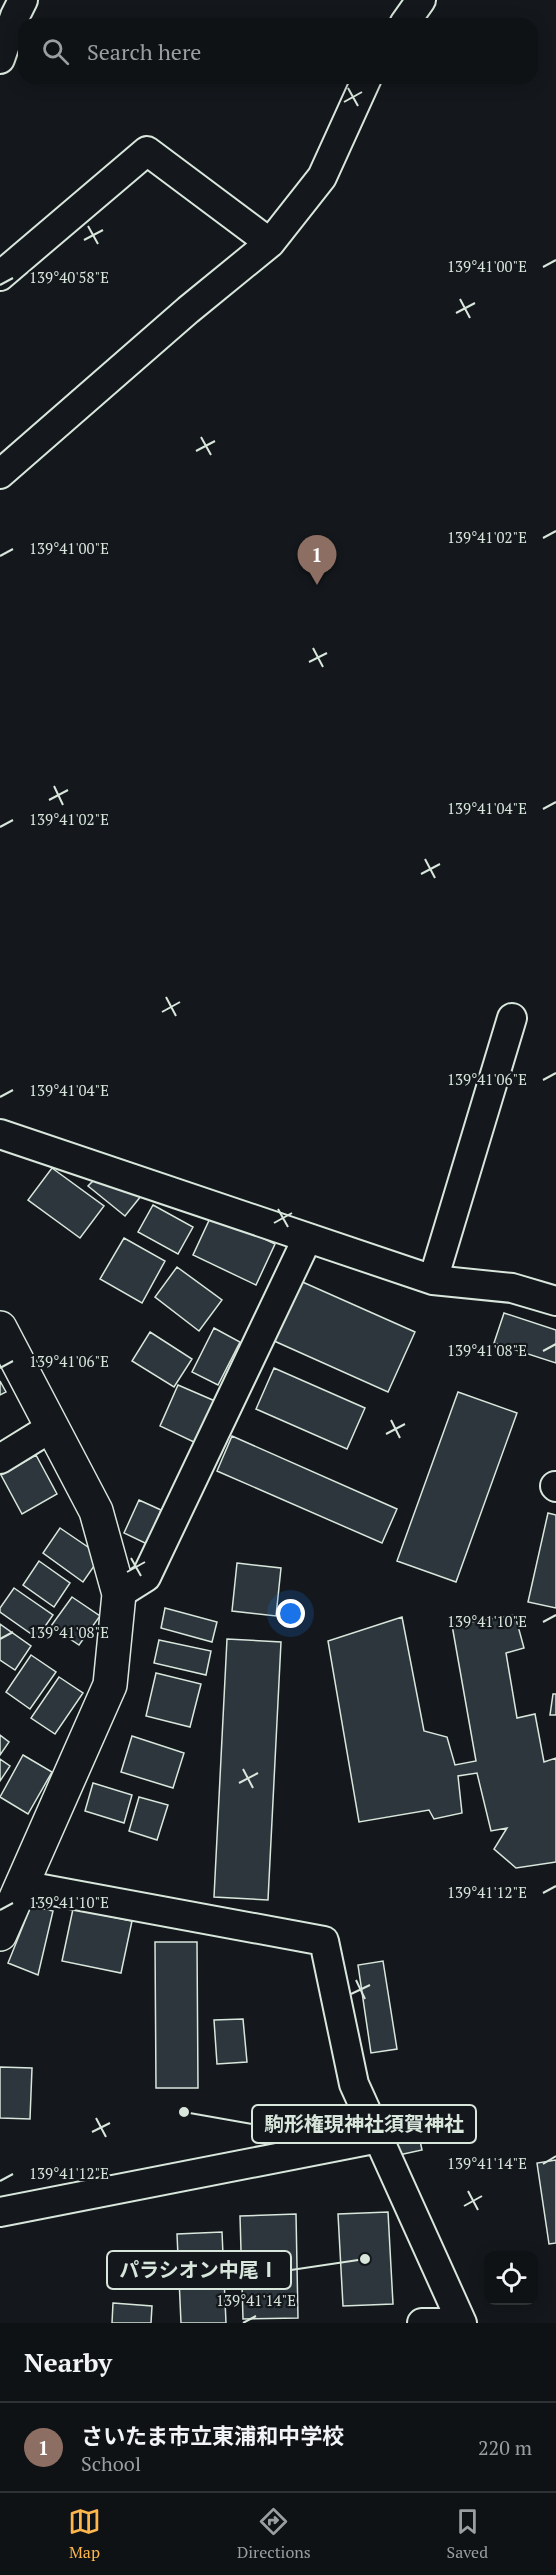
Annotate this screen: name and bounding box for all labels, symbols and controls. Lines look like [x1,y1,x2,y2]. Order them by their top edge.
search box [18,18,538,84]
icon: search [39,35,72,68]
text: Search here [87,37,201,66]
text: 139°41'00"E [447,256,527,276]
text: 139°40'58"E [29,267,109,287]
text: 139°41'02"E [447,527,527,547]
pin: 1 [298,536,336,585]
text: 139°41'00"E [29,538,109,558]
text: 139°41'04"E [447,798,527,818]
text: 139°41'02"E [29,809,109,829]
text: 139°41'06"E [447,1069,527,1089]
text: 139°41'04"E [29,1080,109,1100]
text: 139°41'08"E [447,1340,527,1360]
text: 139°41'06"E [29,1351,109,1371]
your location [276,1599,305,1628]
text: 139°41'10"E [447,1611,527,1631]
text: 139°41'08"E [29,1622,109,1642]
text: 139°41'12"E [447,1882,527,1902]
text: 139°41'10"E [29,1892,109,1912]
callout: 駒形権現神社須賀神社 [252,2105,476,2143]
text: 駒形権現神社須賀神社 [264,2110,464,2137]
text: 139°41'14"E [447,2153,527,2173]
text: 139°41'12"E [29,2163,109,2183]
callout: パラシオン中尾Ⅰ [107,2251,291,2289]
map controls [484,2251,538,2305]
button: locate [484,2251,538,2305]
text: パラシオン中尾Ⅰ [119,2256,279,2283]
text: 139°41'14"E [216,2290,296,2310]
text: Nearby [24,2345,112,2379]
text: さいたま市立東浦和中学校 [81,2421,344,2450]
text: 1 [38,2434,49,2461]
text: 220 m [478,2434,532,2461]
text: School [81,2450,141,2477]
tab: Map [68,2505,101,2563]
tab: Directions [237,2505,311,2563]
tab: Saved [447,2505,488,2563]

